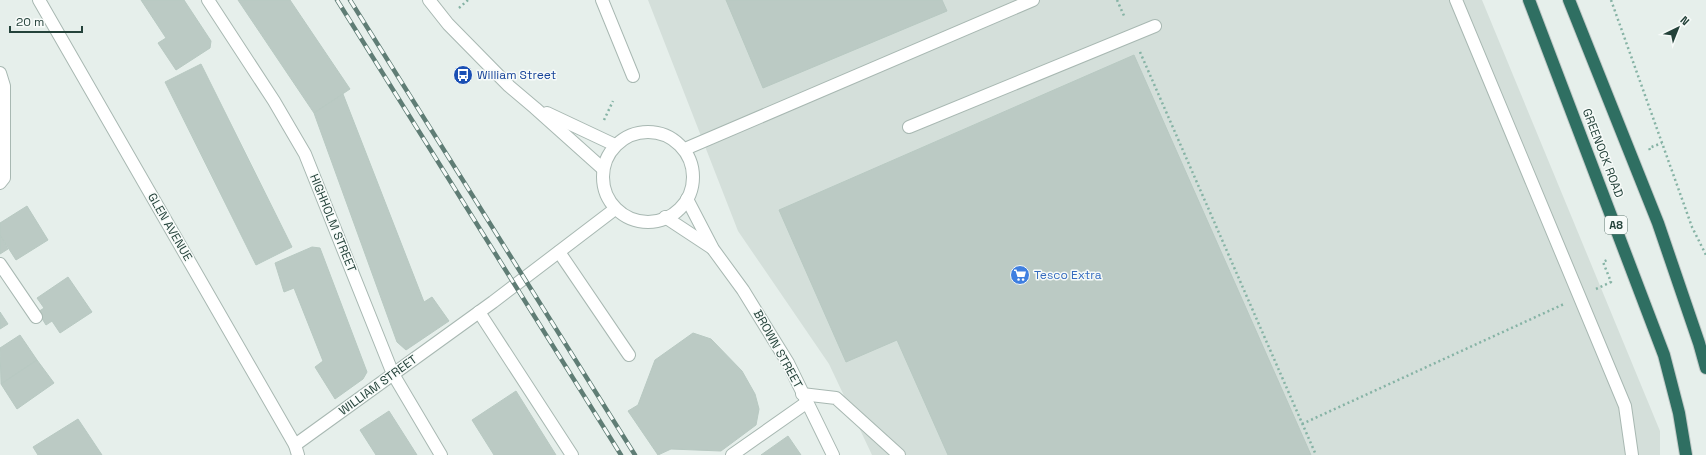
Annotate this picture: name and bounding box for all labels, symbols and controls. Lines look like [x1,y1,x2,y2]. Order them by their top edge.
scale bar [10,8,82,34]
north arrow [1658,8,1698,48]
text: N [1677,13,1692,28]
text: 20 m [16,14,44,30]
bus stop icon: William Street [452,64,474,86]
place label: William Street [477,67,556,83]
street label: GREENOCK ROAD [1579,106,1627,200]
street label: HIGHHOLM STREET [306,171,360,275]
street label: GLEN AVENUE [144,190,196,264]
road number: A8 [1605,216,1627,234]
supermarket icon: Tesco Extra [1009,264,1031,286]
place label: Tesco Extra [1034,267,1102,283]
street label: BROWN STREET [750,307,806,391]
street label: WILLIAM STREET [336,351,420,419]

